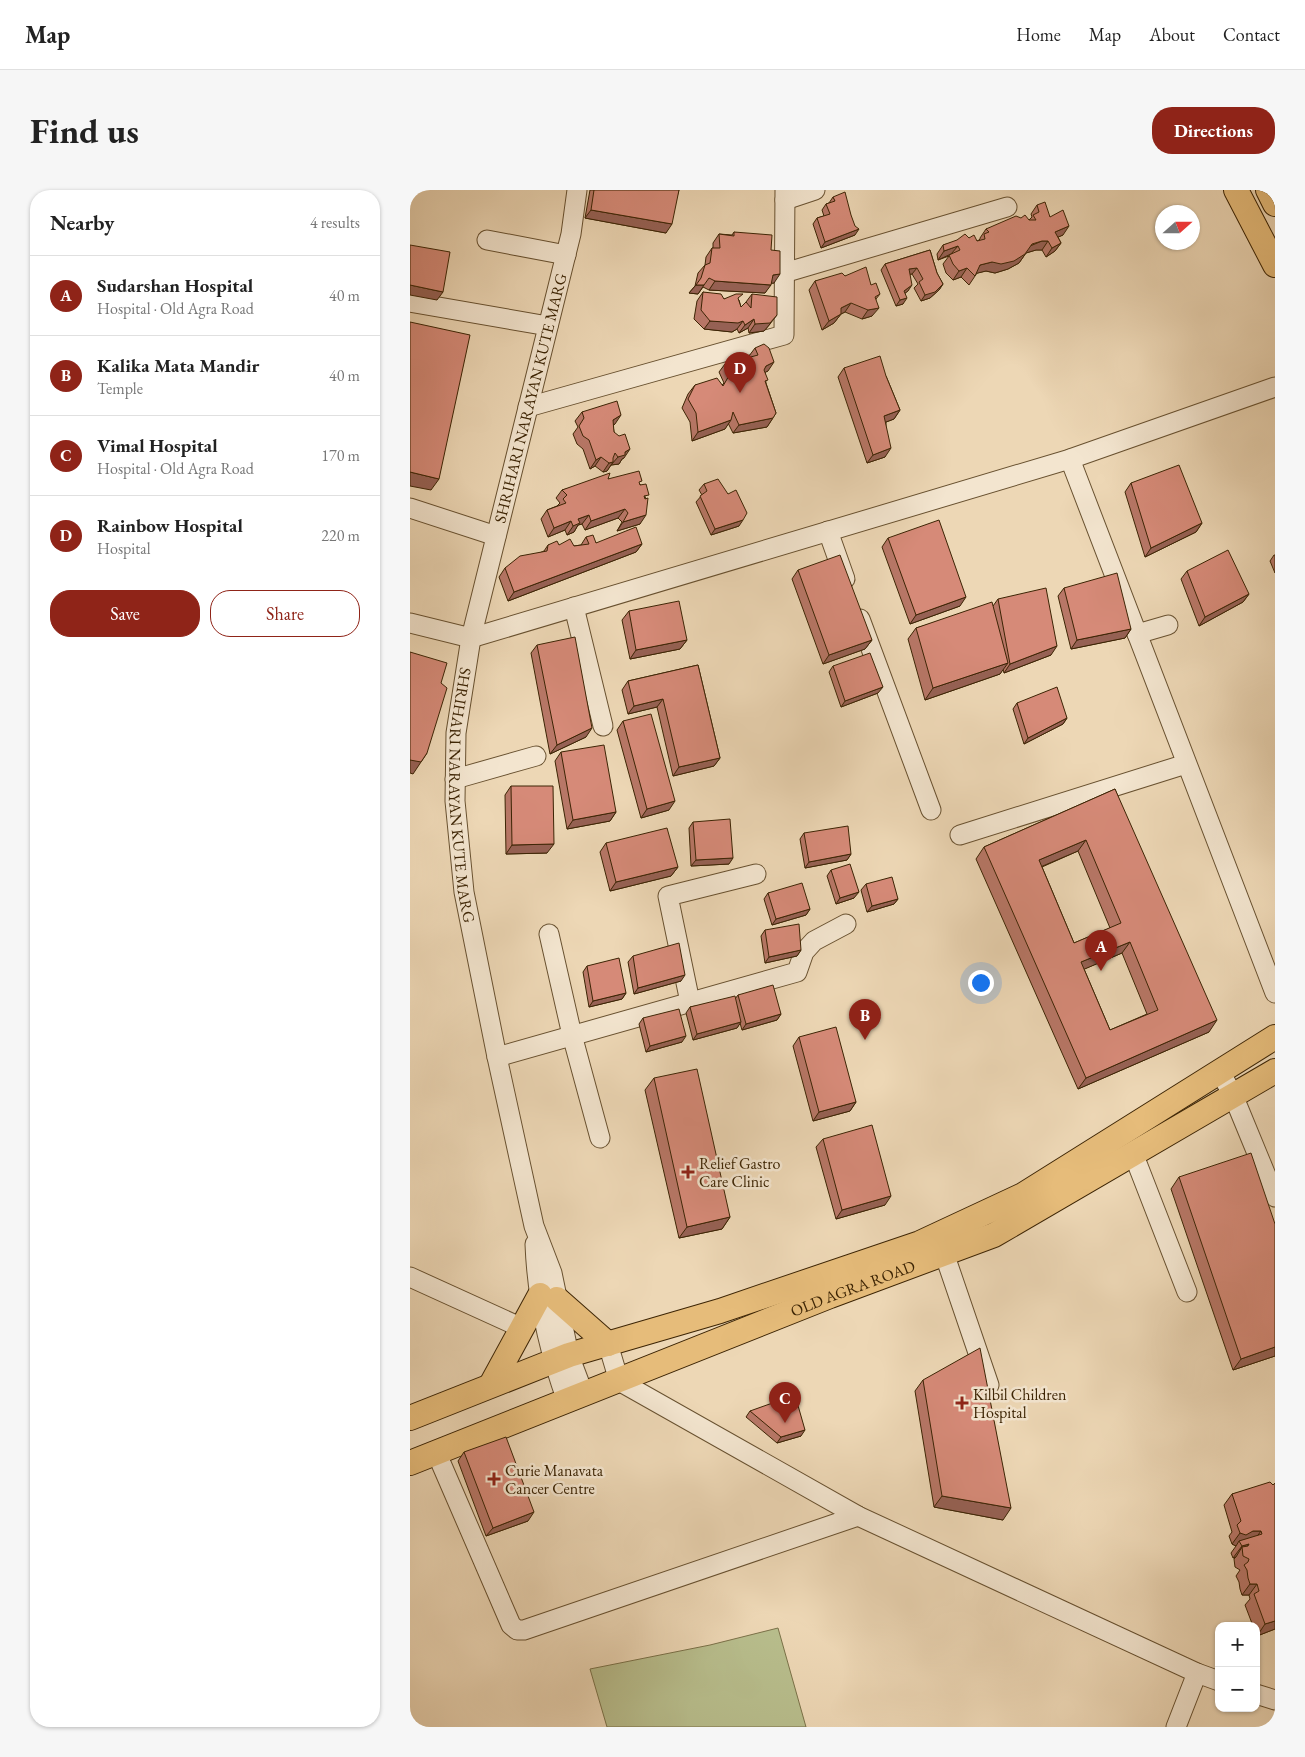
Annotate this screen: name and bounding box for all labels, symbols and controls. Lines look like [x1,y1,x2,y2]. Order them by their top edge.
text: Map [25,19,70,50]
text: Home [1016,23,1061,46]
text: Map [1089,23,1121,46]
text: About [1149,23,1195,46]
text: Contact [1223,23,1280,46]
button: Directions [1152,107,1275,154]
text: Find us [30,108,139,153]
north arrow [1155,205,1200,250]
text: Nearby [50,209,114,236]
text: 4 results [310,212,360,233]
street label: SHRIHARI NARAYAN KUTE MARG [489,271,572,525]
text: Sudarshan Hospital [97,273,253,298]
text: A [60,285,72,306]
text: 40 m [329,285,360,306]
text: Hospital · Old Agra Road [97,298,254,319]
pin: D [724,352,756,393]
text: Kalika Mata Mandir [97,353,259,378]
text: B [61,365,71,386]
text: 40 m [329,365,360,386]
text: Temple [97,378,143,399]
text: Vimal Hospital [97,433,218,458]
text: C [60,445,72,466]
text: 170 m [321,445,360,466]
text: Hospital · Old Agra Road [97,458,254,479]
text: Rainbow Hospital [97,513,243,538]
text: D [60,525,72,546]
text: 220 m [321,525,360,546]
text: Hospital [97,538,151,559]
button: Save [50,590,200,637]
button: Share [210,590,360,637]
street label: SHRIHARI NARAYAN KUTE MARG [444,666,480,925]
pin: A [1085,930,1117,971]
your location [968,970,994,996]
pin: B [849,999,881,1040]
place label: Relief Gastro Care Clinic [699,1153,781,1192]
marker: Relief Gastro Care Clinic [681,1165,695,1179]
street label: OLD AGRA ROAD [787,1255,918,1322]
pin: C [769,1382,801,1423]
place label: Kilbil Children Hospital [973,1384,1067,1423]
marker: Kilbil Children Hospital [955,1396,969,1410]
place label: Curie Manavata Cancer Centre [505,1460,604,1499]
marker: Curie Manavata Cancer Centre [487,1472,501,1486]
map controls [1215,1622,1260,1712]
button: + [1215,1622,1260,1667]
button: − [1215,1667,1260,1712]

